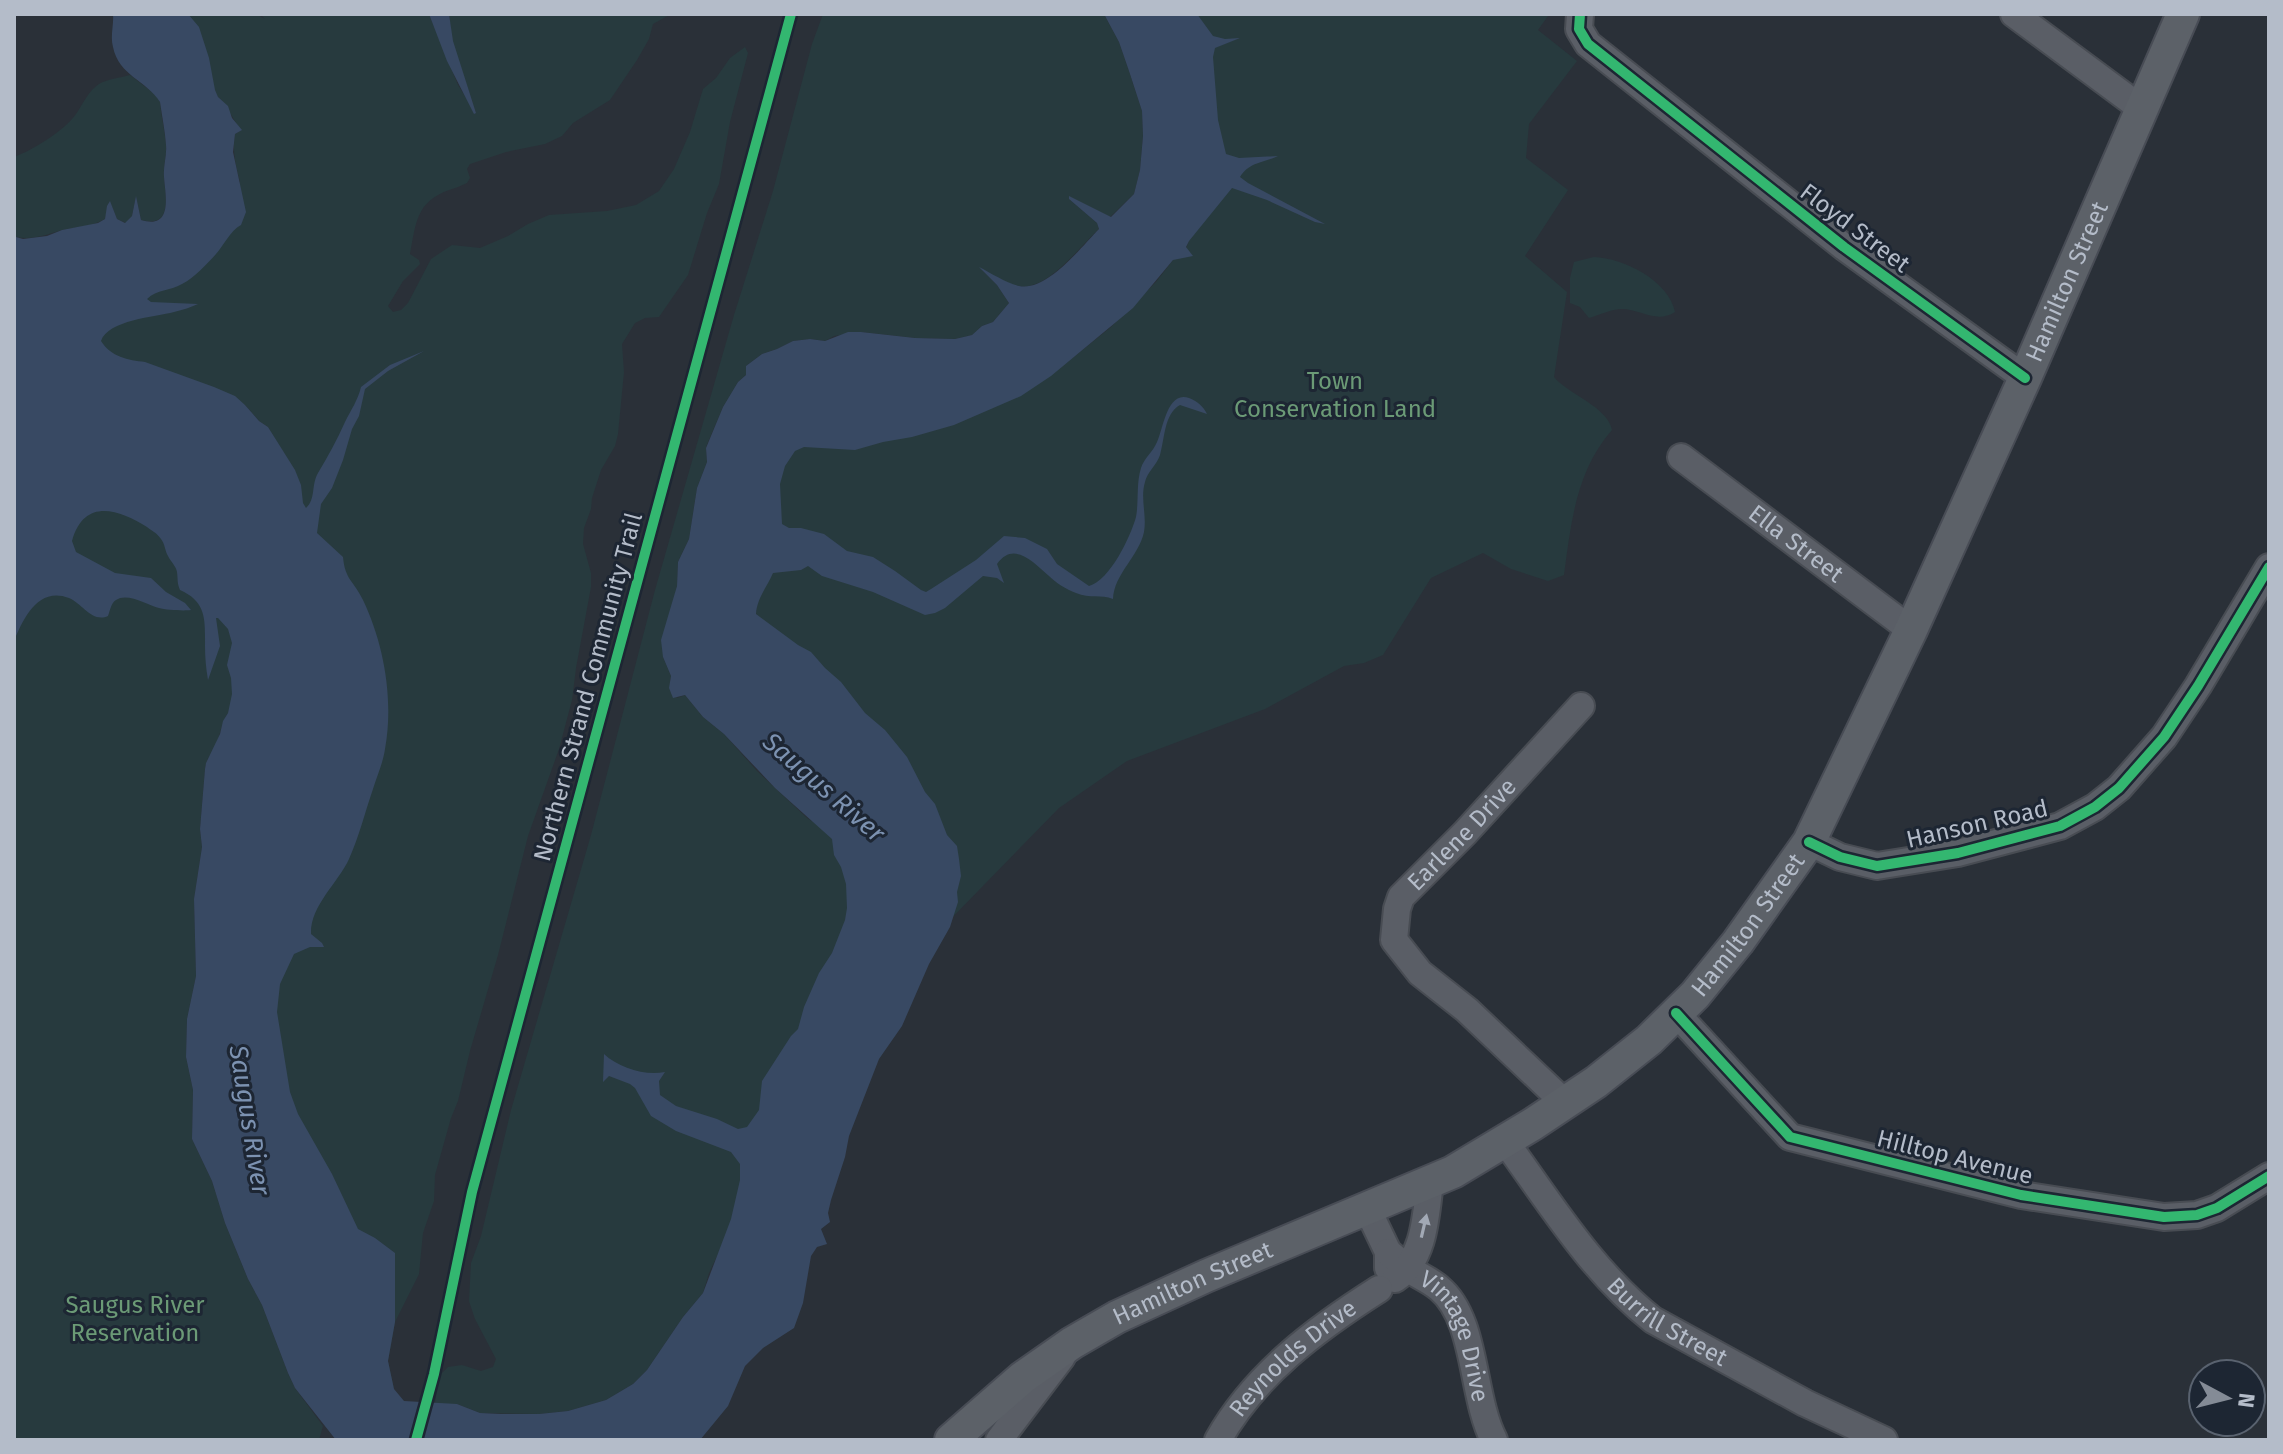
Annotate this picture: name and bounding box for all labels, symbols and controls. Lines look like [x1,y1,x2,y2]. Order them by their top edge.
street label: Floyd Street [1795,178,1916,278]
street label: Hamilton Street [2020,197,2114,366]
park label: Town Conservation Land [1234,367,1436,423]
street label: Ella Street [1743,499,1849,588]
street label: Northern Strand Community Trail [528,510,648,864]
water label: Saugus River [756,725,892,849]
street label: Earlene Drive [1402,772,1522,896]
street label: Hanson Road [1903,794,2051,854]
street label: Hamilton Street [1685,848,1811,1002]
water label: Saugus River [222,1042,277,1198]
street label: Hilltop Avenue [1874,1124,2036,1190]
one-way arrow [1418,1213,1431,1238]
street label: Hamilton Street [1108,1236,1277,1331]
street label: Vintage Drive [1415,1265,1495,1405]
street label: Burrill Street [1601,1272,1733,1372]
park label: Saugus River Reservation [65,1291,205,1347]
street label: Reynolds Drive [1223,1294,1362,1422]
north arrow [2187,1358,2267,1438]
text: N [2232,1391,2261,1409]

